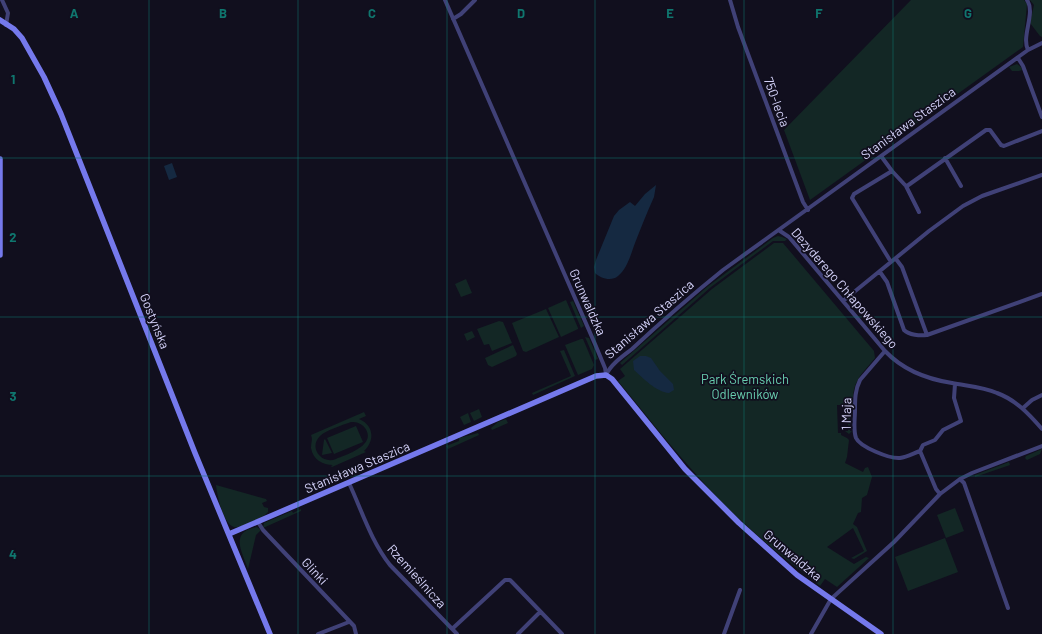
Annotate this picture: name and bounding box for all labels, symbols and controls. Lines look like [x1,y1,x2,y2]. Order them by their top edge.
text: A [70,5,79,21]
text: B [219,5,227,21]
text: C [368,5,376,21]
text: D [517,5,525,21]
text: E [666,5,674,21]
text: F [815,5,823,21]
text: G [964,5,972,21]
text: 1 [11,71,15,87]
street label: 750-lecia [761,75,793,129]
street label: Stanisława Staszica [858,83,958,163]
street label: Dezyderego Chłapowskiego [788,224,902,352]
text: 2 [9,229,17,245]
street label: Grunwaldzka [566,266,610,338]
street label: Stanisława Staszica [601,276,697,362]
street label: Gostyńska [137,291,173,351]
park label: Park Śremskich Odlewników [701,371,789,402]
text: 3 [9,388,17,404]
street label: 1 Maja [838,397,854,431]
street label: Stanisława Staszica [302,438,412,496]
street label: Grunwaldzka [761,526,825,584]
street label: Rzemieślnicza [384,541,450,611]
text: 4 [9,546,17,562]
street label: Glinki [299,554,331,588]

